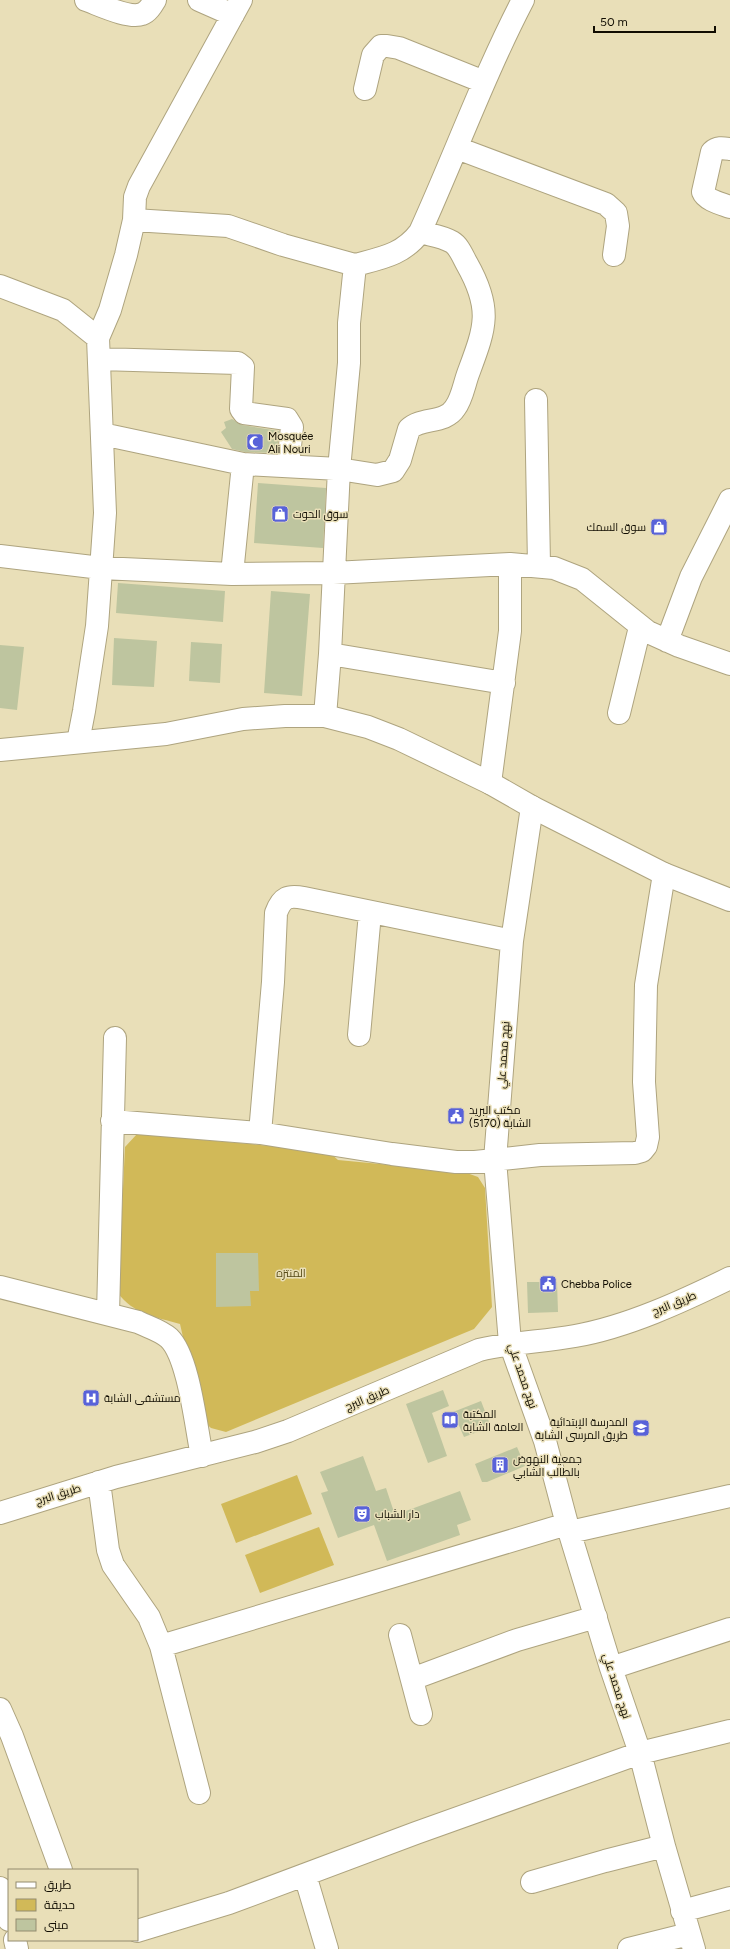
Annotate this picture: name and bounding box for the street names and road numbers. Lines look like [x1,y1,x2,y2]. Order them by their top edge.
street label: نهج محمد علي [495,1021,514,1089]
street label: طريق البرج [650,1289,699,1319]
street label: نهج محمد علي [503,1342,540,1411]
street label: طريق البرج [343,1383,392,1414]
street label: طريق البرج [34,1481,83,1508]
street label: نهج محمد علي [598,1652,633,1721]

